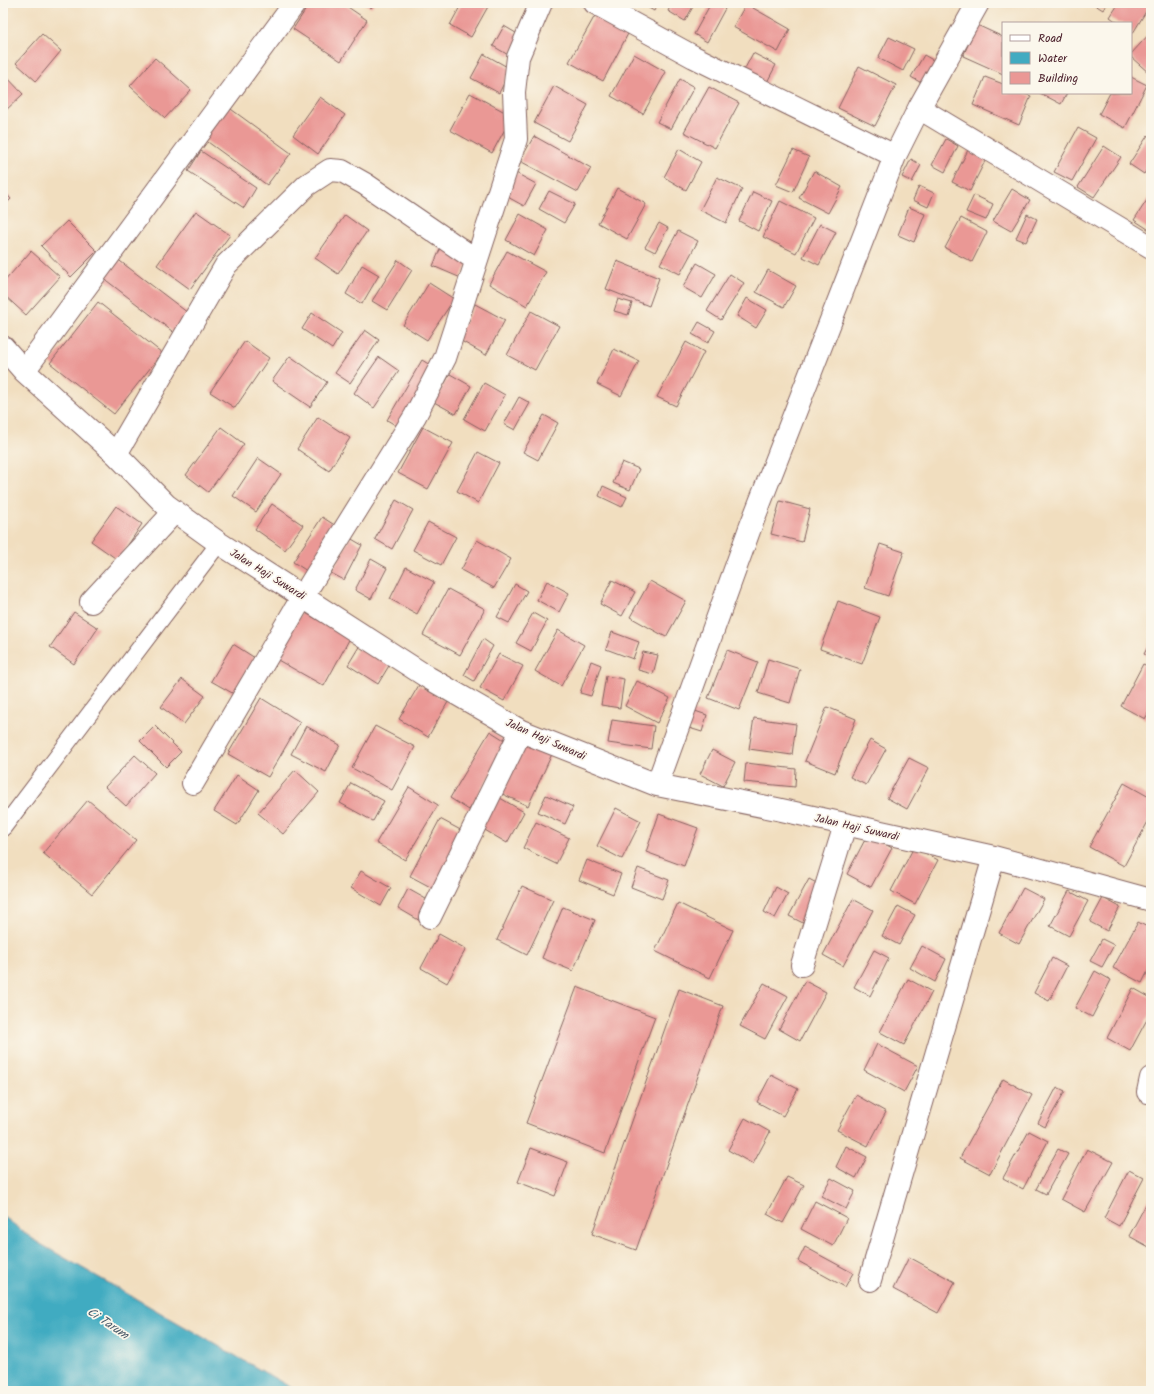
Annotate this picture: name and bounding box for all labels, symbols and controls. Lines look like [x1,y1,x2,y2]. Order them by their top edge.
legend [1002,22,1132,94]
text: Road [1038,29,1063,48]
text: Water [1038,49,1068,68]
text: Building [1038,69,1078,88]
street label: Jalan Haji Suwardi [226,544,309,606]
street label: Jalan Haji Suwardi [503,714,589,766]
street label: Jalan Haji Suwardi [813,810,901,847]
water label: Ci Tarum [83,1303,133,1345]

